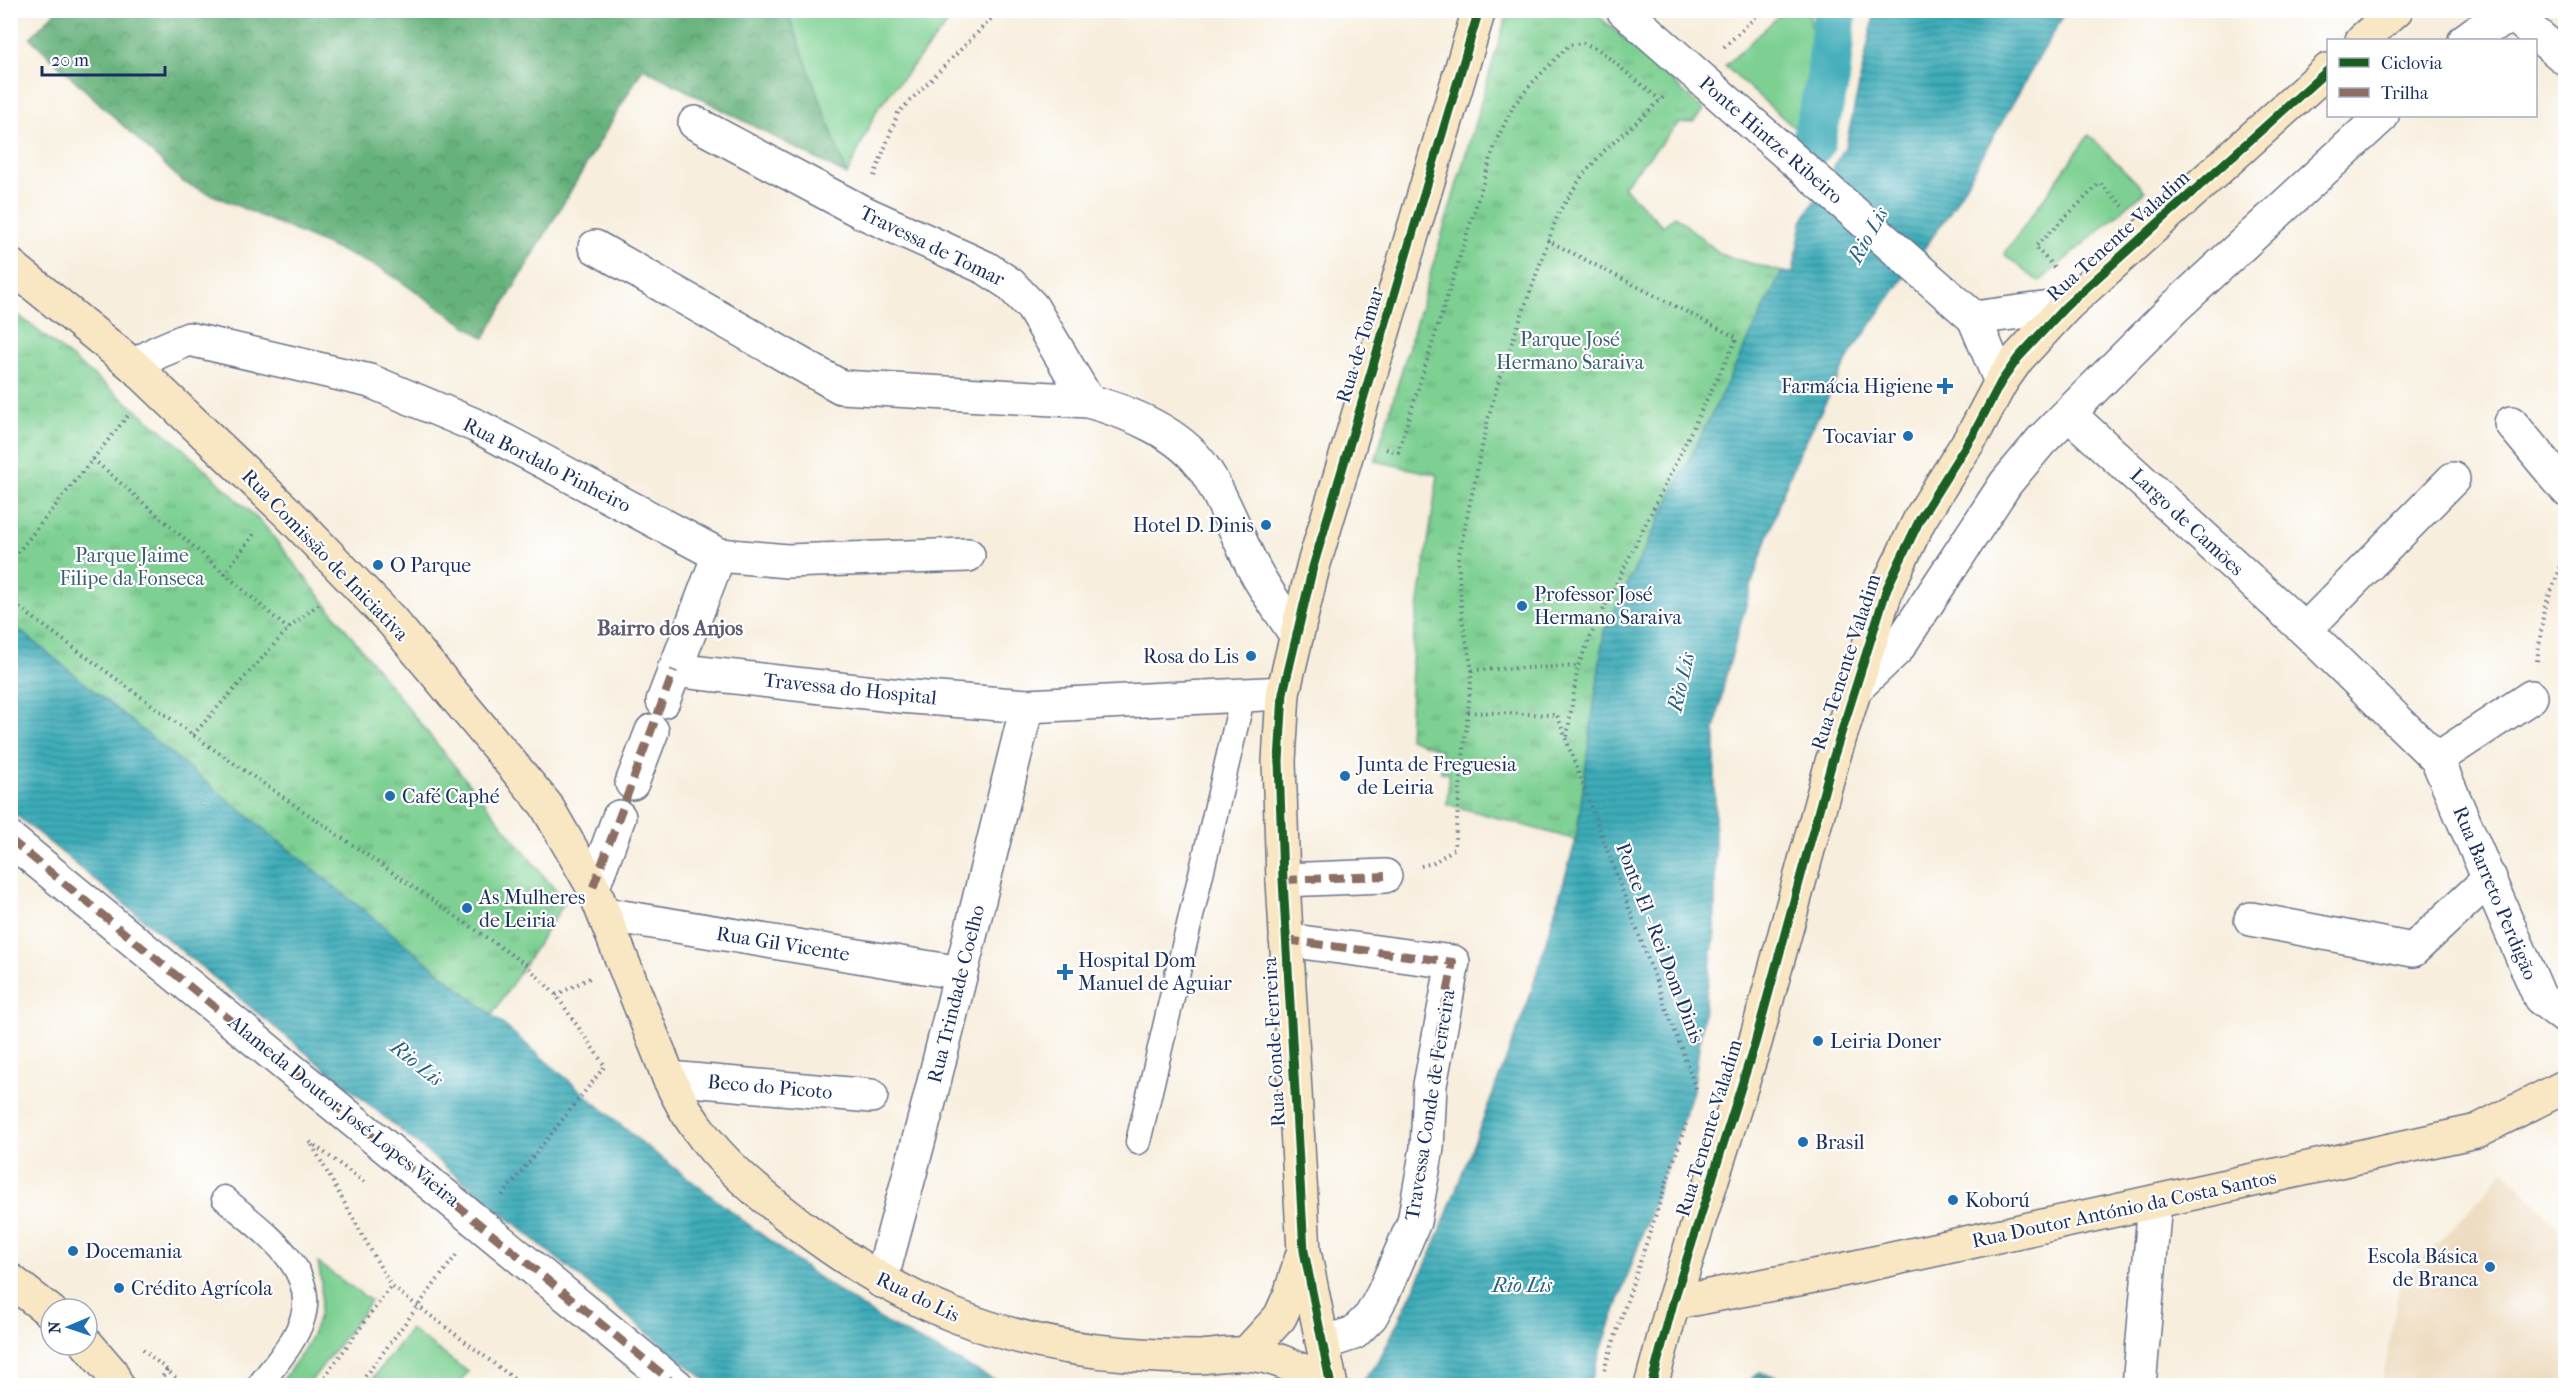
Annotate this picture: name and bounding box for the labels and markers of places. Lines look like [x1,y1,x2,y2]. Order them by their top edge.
place label: Farmácia Higiene [1781,375,1933,398]
marker: Farmácia Higiene [1938,379,1952,393]
place label: Tocaviar [1823,425,1896,448]
marker: Tocaviar [1901,429,1915,443]
place label: Hotel D. Dinis [1133,514,1254,537]
marker: Hotel D. Dinis [1259,518,1273,532]
place label: O Parque [390,554,471,577]
marker: O Parque [371,558,385,572]
place label: Professor José Hermano Saraiva [1534,583,1683,629]
marker: Professor José Hermano Saraiva [1515,599,1529,613]
place label: Rosa do Lis [1143,645,1239,668]
marker: Rosa do Lis [1244,649,1258,663]
place label: Junta de Freguesia de Leiria [1355,753,1517,799]
marker: Junta de Freguesia de Leiria [1338,769,1352,783]
place label: Café Caphé [402,785,500,808]
marker: Café Caphé [383,789,397,803]
place label: As Mulheres de Leiria [478,886,585,932]
marker: As Mulheres de Leiria [460,901,474,915]
place label: Hospital Dom Manuel de Aguiar [1078,949,1232,995]
marker: Hospital Dom Manuel de Aguiar [1056,963,1074,981]
place label: Leiria Doner [1830,1030,1942,1053]
marker: Leiria Doner [1811,1034,1825,1048]
place label: Brasil [1815,1131,1865,1154]
marker: Brasil [1796,1135,1810,1149]
place label: Koború [1965,1189,2030,1212]
marker: Koború [1946,1193,1960,1207]
place label: Docemania [85,1240,183,1263]
marker: Docemania [66,1244,80,1258]
place label: Escola Básica de Branca [2367,1245,2479,1291]
marker: Escola Básica de Branca [2483,1260,2497,1274]
place label: Crédito Agrícola [131,1277,273,1300]
marker: Crédito Agrícola [112,1281,126,1295]

